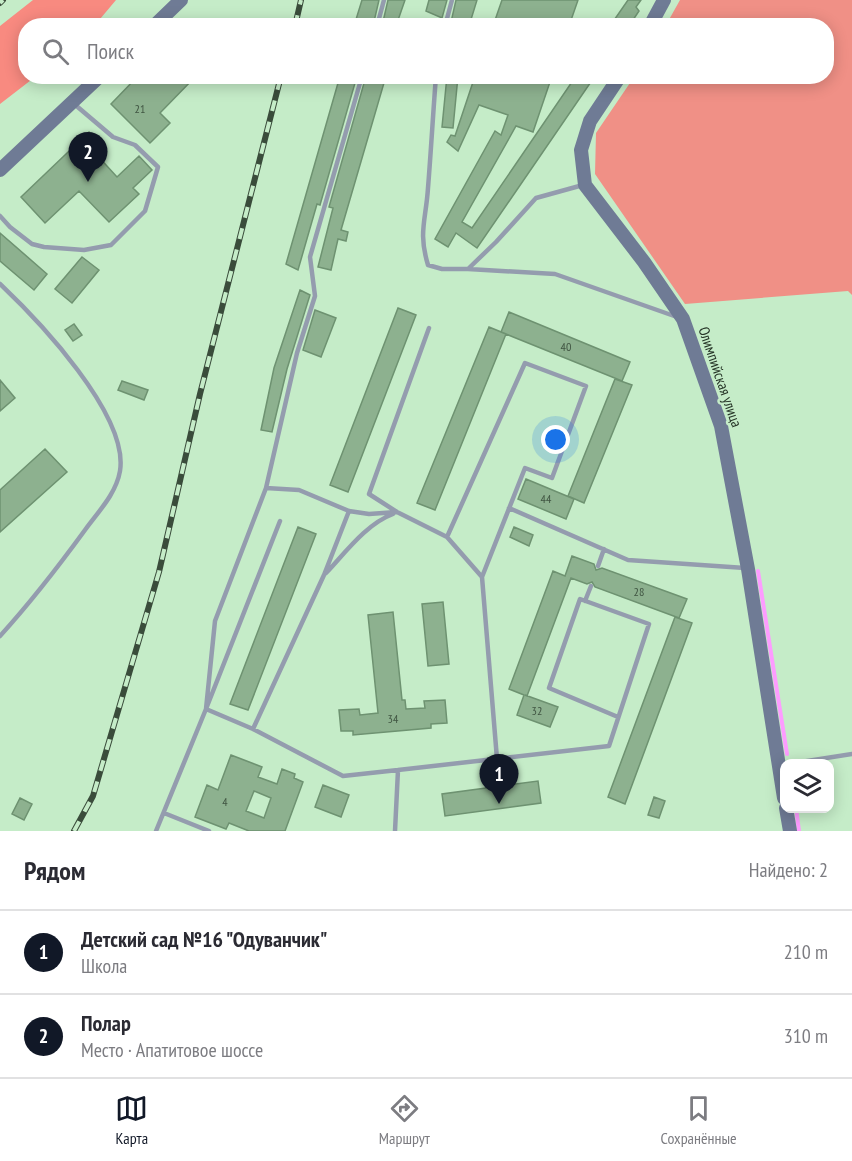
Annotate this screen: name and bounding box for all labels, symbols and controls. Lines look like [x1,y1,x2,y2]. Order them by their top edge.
search box [18,18,834,84]
icon: search [39,35,72,68]
text: Поиск [87,37,134,65]
house number: 21 [135,101,145,116]
pin: 2 [68,132,107,182]
street label: Олимпийская улица [694,324,747,429]
house number: 40 [561,339,571,354]
your location [541,425,570,454]
house number: 44 [541,491,552,506]
house number: 28 [634,584,644,599]
house number: 32 [532,703,542,718]
house number: 34 [388,711,399,726]
pin: 1 [480,754,518,804]
map controls [780,759,834,813]
button: layers [780,759,834,813]
house number: 4 [222,794,228,809]
text: Рядом [24,854,85,887]
text: Найдено: 2 [749,857,828,883]
text: Детский сад №16 "Одуванчик" [81,925,328,953]
text: 1 [39,939,48,965]
text: 210 m [784,939,828,965]
text: Школа [81,953,127,979]
text: Полар [81,1009,131,1037]
text: 2 [39,1023,48,1049]
text: 310 m [784,1023,828,1049]
text: Место · Апатитовое шоссе [81,1037,263,1063]
tab: Карта [115,1092,148,1148]
tab: Маршрут [379,1092,430,1148]
tab: Сохранённые [661,1092,737,1148]

